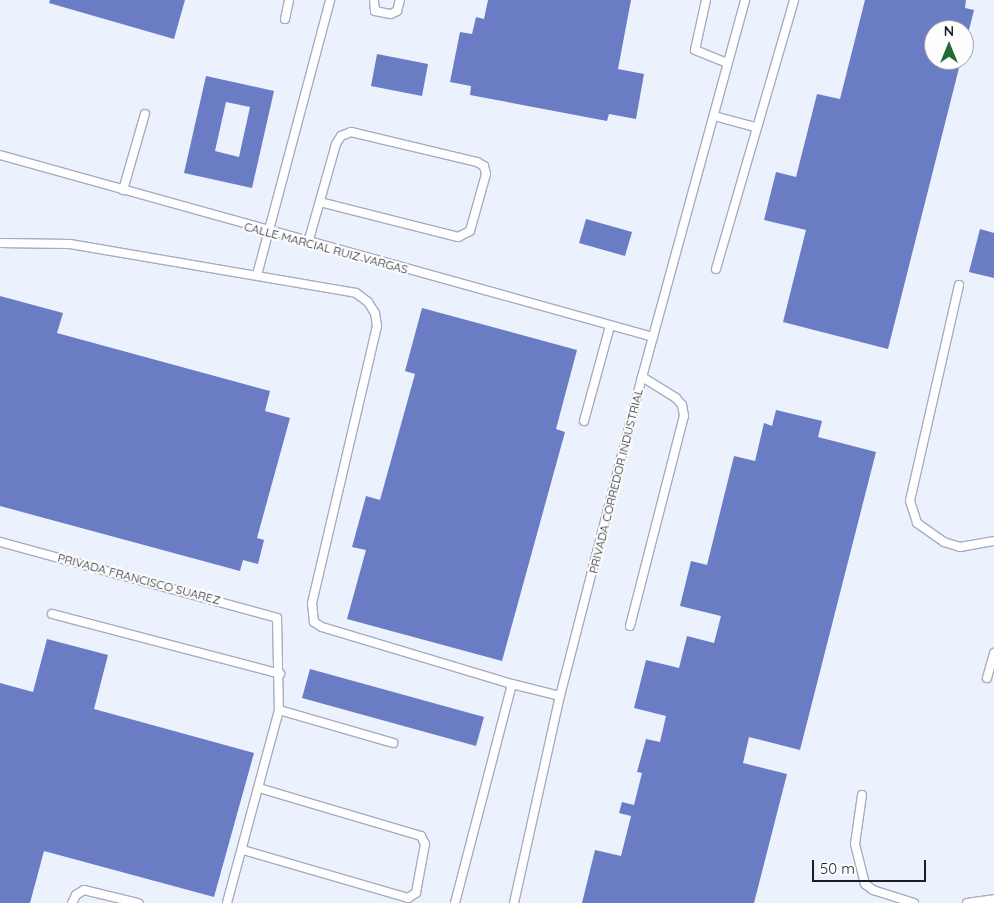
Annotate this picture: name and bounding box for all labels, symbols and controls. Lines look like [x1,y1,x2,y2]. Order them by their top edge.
north arrow [924,20,974,70]
text: N [944,22,954,40]
street label: CALLE MARCIAL RUIZ VARGAS [243,219,409,277]
street label: PRIVADA CORREDOR INDUSTRIAL [586,387,646,575]
street label: PRIVADA FRANCISCO SUAREZ [56,550,222,608]
scale bar [814,850,928,882]
text: 50 m [820,859,855,878]

